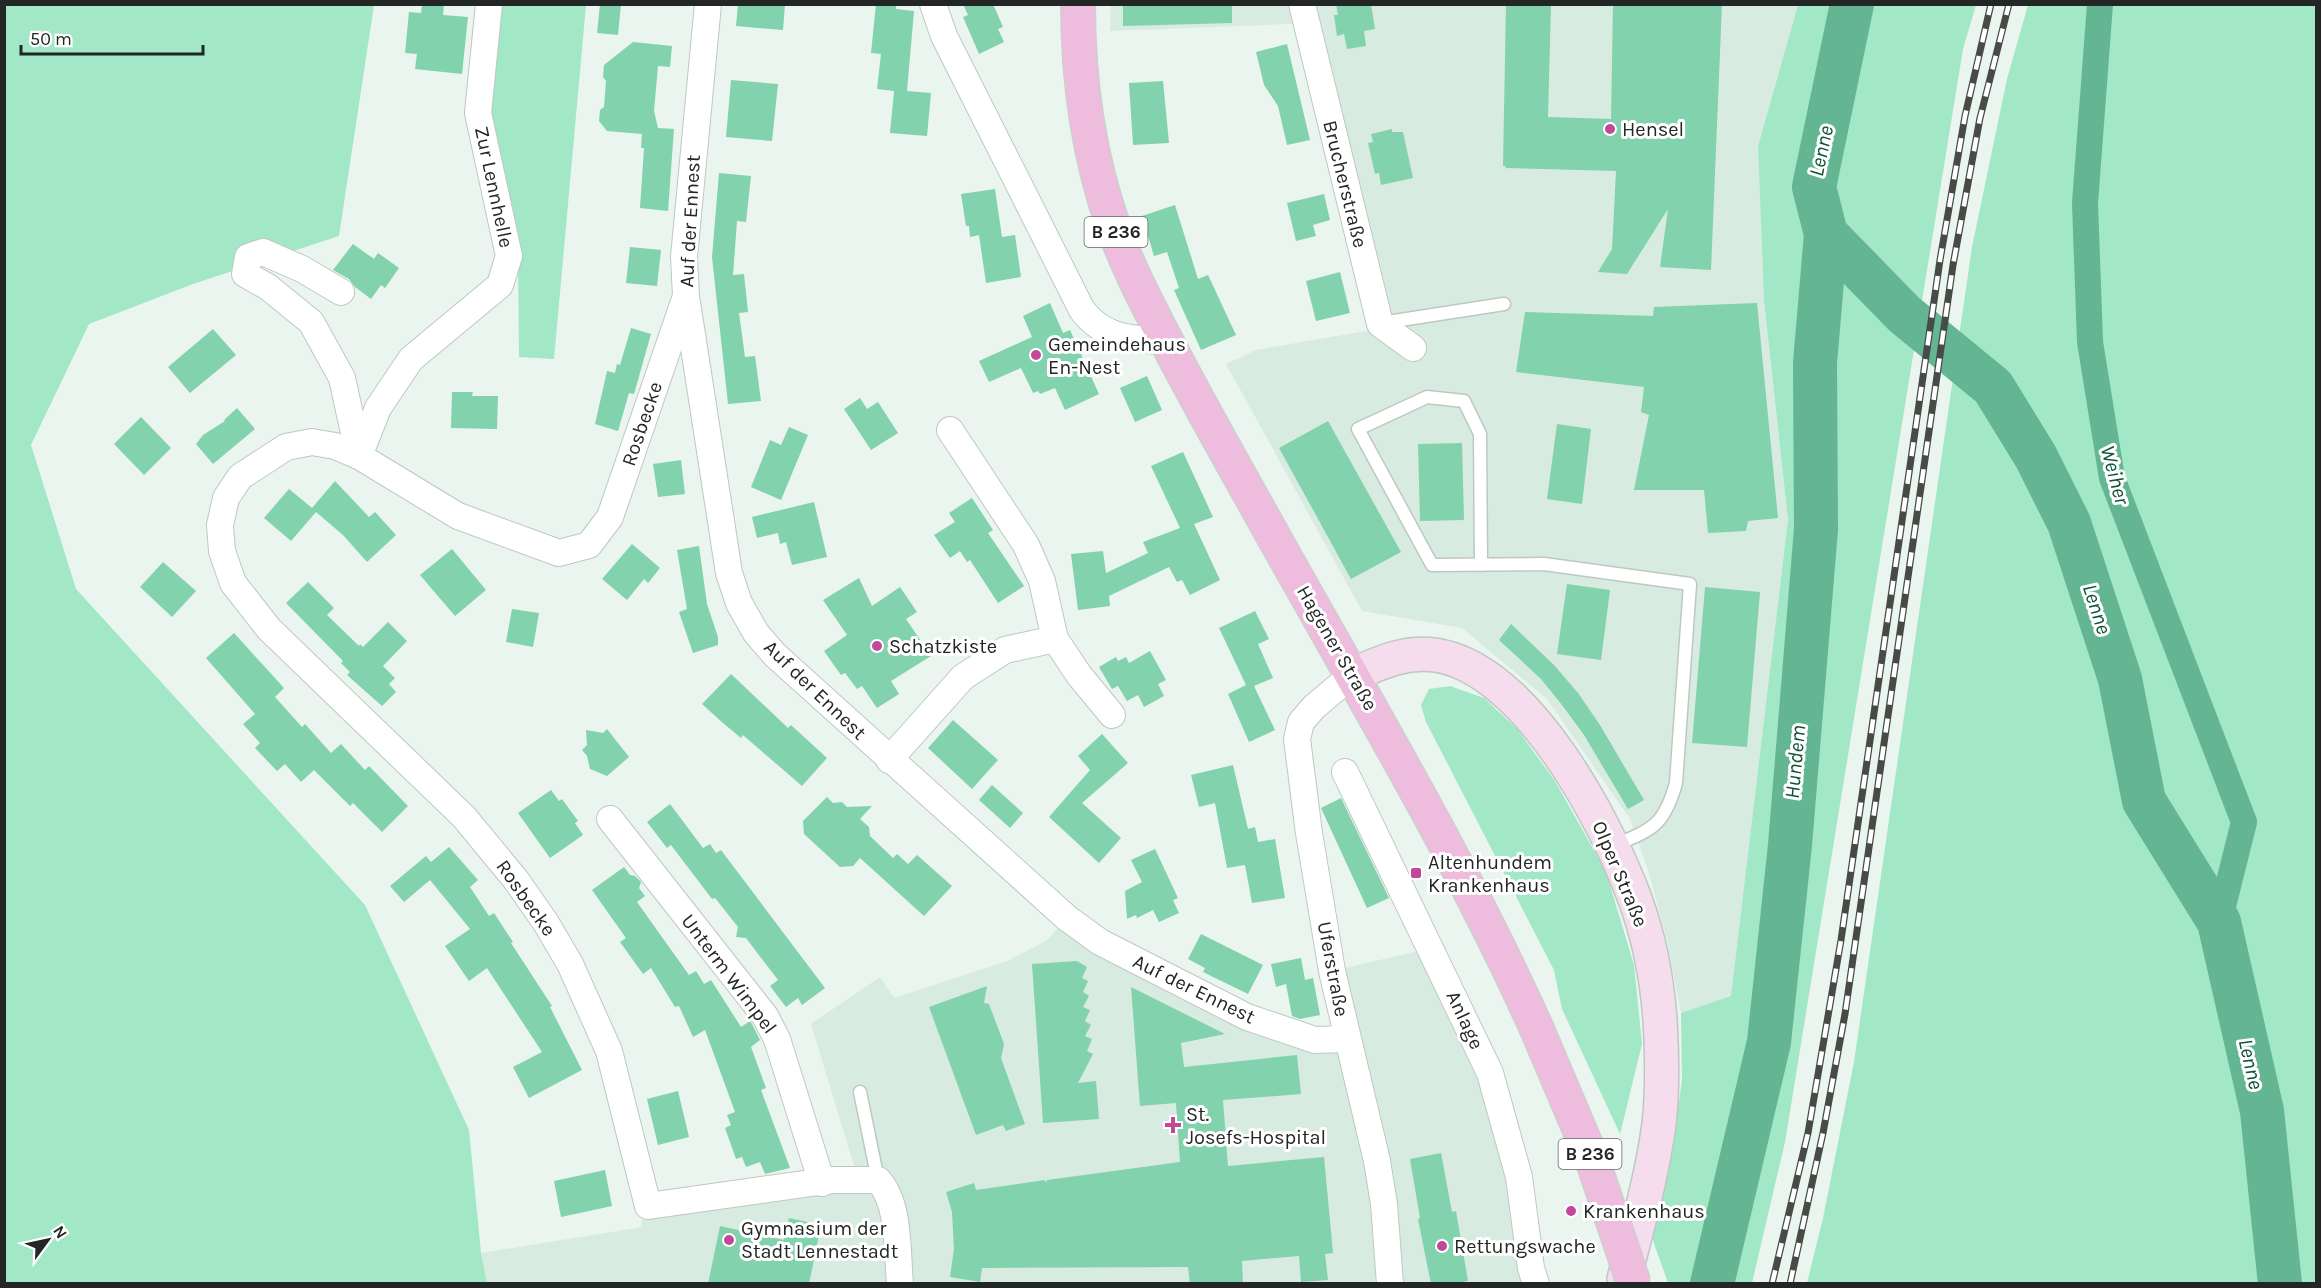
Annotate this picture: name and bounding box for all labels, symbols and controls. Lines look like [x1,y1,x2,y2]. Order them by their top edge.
scale bar [21,18,202,56]
text: 50 m [30,28,72,50]
street label: Brucherstraße [1318,118,1372,250]
place label: Hensel [1622,118,1684,141]
marker: Hensel [1603,122,1617,136]
water label: Lenne [1804,123,1838,178]
street label: Zur Lennhelle [470,124,518,250]
street label: Auf der Ennest [675,154,705,288]
road number: B 236 [1084,217,1148,247]
place label: Gemeindehaus En-Nest [1048,333,1186,379]
marker: Gemeindehaus En-Nest [1029,348,1043,362]
street label: Rosbecke [617,379,667,469]
water label: Weiher [2096,443,2135,508]
street label: Hagener Straße [1292,581,1382,715]
water label: Lenne [2078,581,2116,637]
place label: Schatzkiste [889,635,997,658]
street label: Auf der Ennest [759,636,871,745]
marker: Schatzkiste [870,639,884,653]
water label: Hundem [1780,724,1810,800]
street label: Olper Straße [1587,818,1653,930]
place label: Altenhundem Krankenhaus [1428,851,1552,897]
street label: Rosbecke [491,855,561,941]
marker: Altenhundem Krankenhaus [1409,866,1423,880]
street label: Unterm Wimpel [677,910,781,1038]
street label: Uferstraße [1313,920,1353,1018]
street label: Auf der Ennest [1129,950,1259,1029]
street label: Anlage [1442,987,1488,1053]
water label: Lenne [2234,1036,2269,1092]
place label: St. Josefs-Hospital [1186,1103,1326,1149]
marker: St. Josefs-Hospital [1164,1116,1182,1134]
road number: B 236 [1558,1139,1622,1169]
place label: Krankenhaus [1583,1200,1705,1223]
marker: Krankenhaus [1564,1204,1578,1218]
north arrow [18,1210,78,1270]
place label: Gymnasium der Stadt Lennestadt [741,1217,899,1263]
text: N [49,1222,71,1242]
marker: Gymnasium der Stadt Lennestadt [722,1233,736,1247]
place label: Rettungswache [1454,1235,1596,1258]
marker: Rettungswache [1435,1239,1449,1253]

